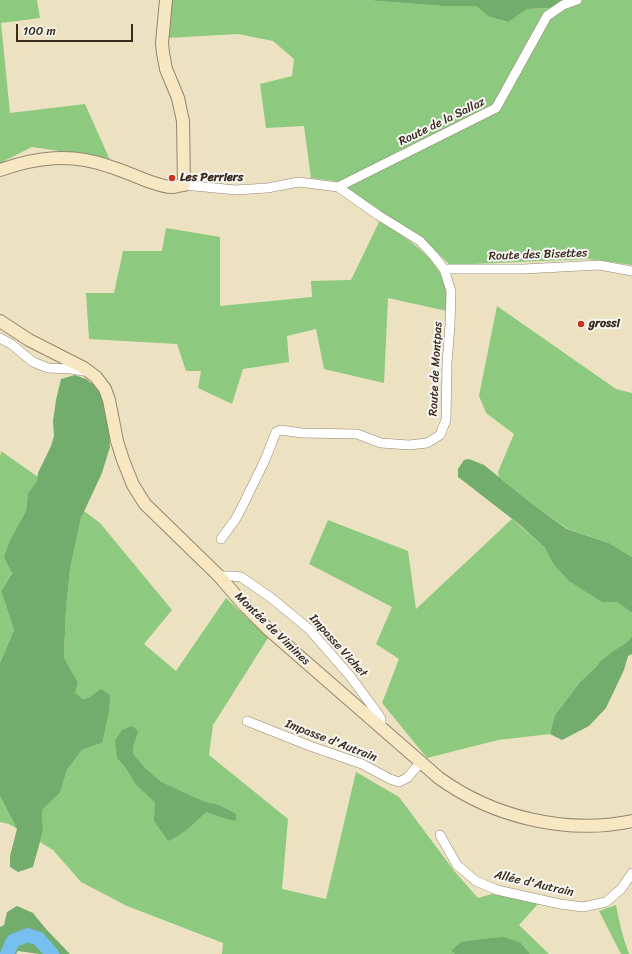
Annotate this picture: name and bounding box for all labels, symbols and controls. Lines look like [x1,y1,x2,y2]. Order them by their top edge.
scale bar [18,16,135,42]
text: 100 m [23,20,56,42]
street label: Route de la Sallaz [396,95,488,149]
place label: Les Perriers [180,171,243,185]
marker: Les Perriers [167,173,177,183]
street label: Route des Bisettes [488,246,588,264]
place label: grossi [589,317,620,331]
marker: grossi [576,319,586,329]
street label: Route de Montpas [426,321,446,417]
street label: Montée de Vimines [231,590,313,668]
street label: Impasse Vichet [306,612,370,680]
street label: Impasse d'Autrain [283,717,379,765]
street label: Allée d'Autrain [493,868,575,900]

